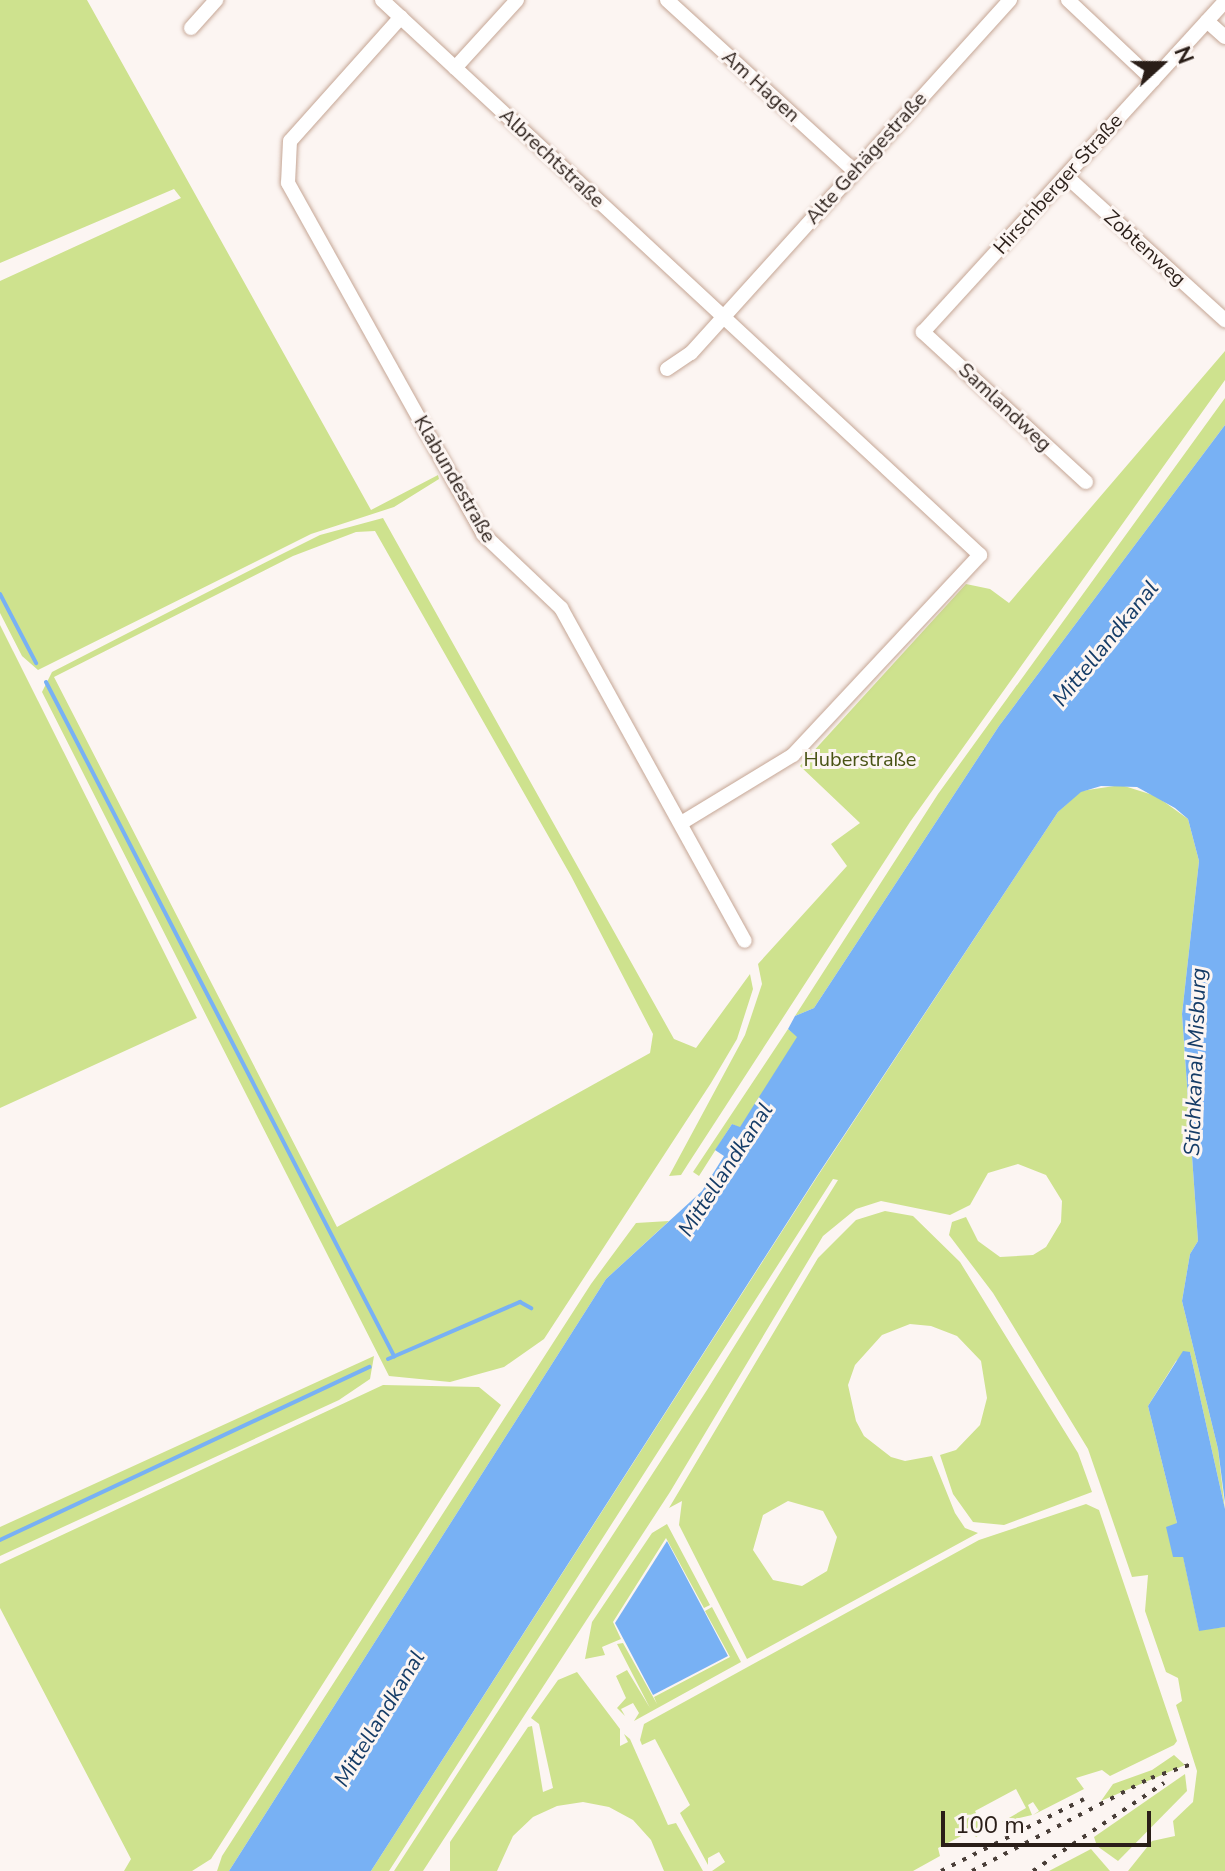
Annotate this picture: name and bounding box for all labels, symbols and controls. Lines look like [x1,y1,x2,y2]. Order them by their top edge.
north arrow [1121,24,1201,104]
text: N [1166,42,1200,68]
street label: Am Hagen [717,45,805,127]
street label: Alte Gehägestraße [800,87,932,229]
street label: Albrechtstraße [495,103,609,213]
street label: Hirschberger Straße [989,109,1127,259]
street label: Zobtenweg [1099,205,1191,291]
street label: Samlandweg [953,358,1057,456]
street label: Klabundestraße [409,411,501,547]
water label: Mittellandkanal [1047,576,1165,712]
park label: Huberstraße [804,747,916,771]
water label: Stichkanal Misburg [1180,968,1212,1156]
water label: Mittellandkanal [673,1098,779,1242]
water label: Mittellandkanal [329,1646,431,1792]
scale bar [945,1795,1155,1845]
text: 100 m [955,1809,1025,1841]

